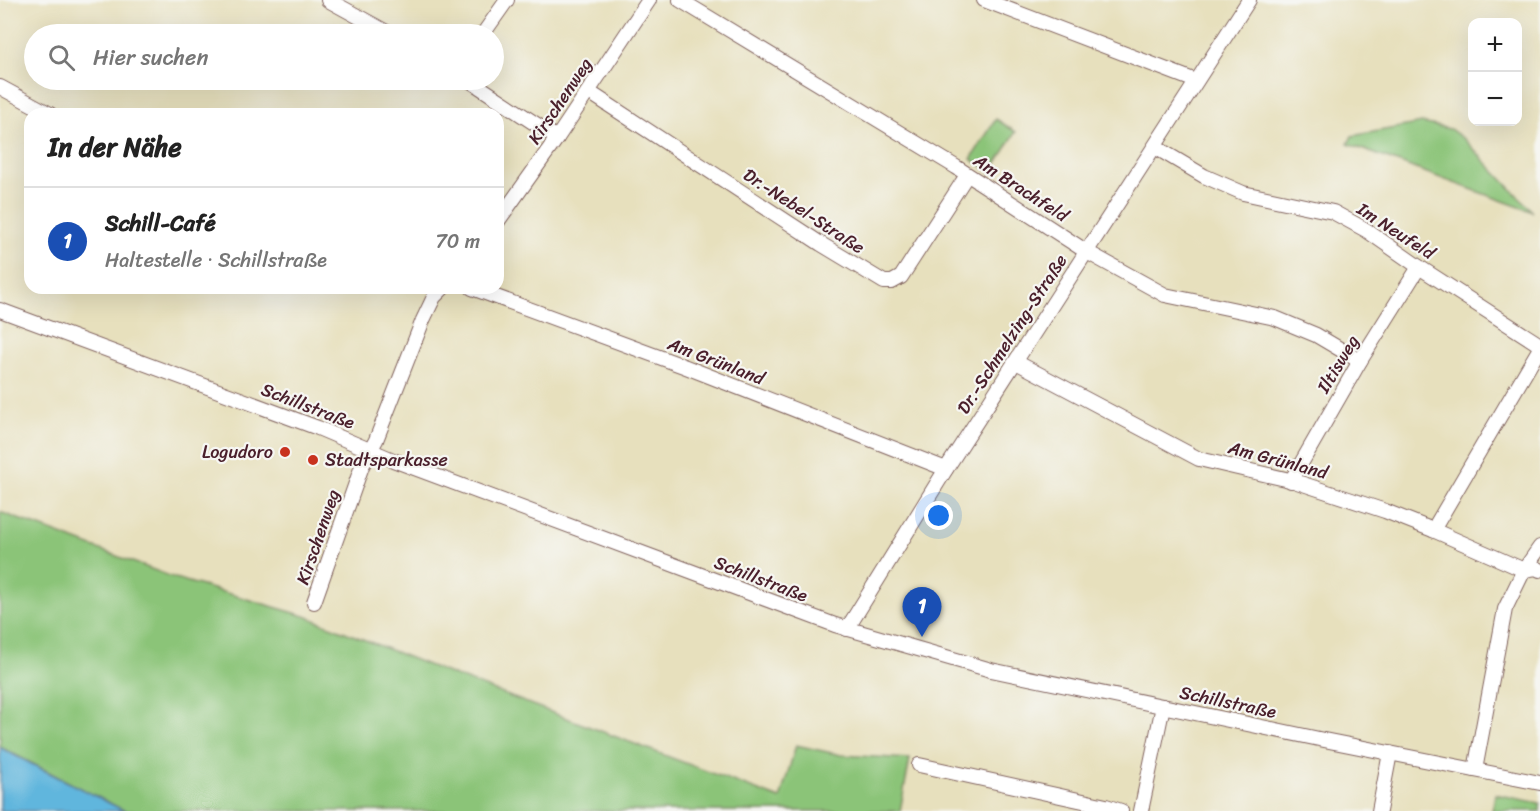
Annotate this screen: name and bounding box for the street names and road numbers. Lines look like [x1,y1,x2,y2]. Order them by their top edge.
street label: Kirschenweg [519,51,601,151]
street label: Am Brachfeld [966,145,1076,232]
street label: Dr.-Nebel-Straße [736,159,872,263]
street label: Im Neufeld [1349,193,1443,269]
street label: Dr.-Schmelzing-Straße [948,247,1076,421]
street label: Am Grünland [662,327,771,395]
street label: Iltisweg [1307,329,1368,400]
street label: Schillstraße [257,374,360,439]
street label: Am Grünland [1224,431,1333,489]
street label: Kirschenweg [287,485,349,589]
street label: Schillstraße [710,547,813,612]
street label: Schillstraße [1177,676,1280,728]

